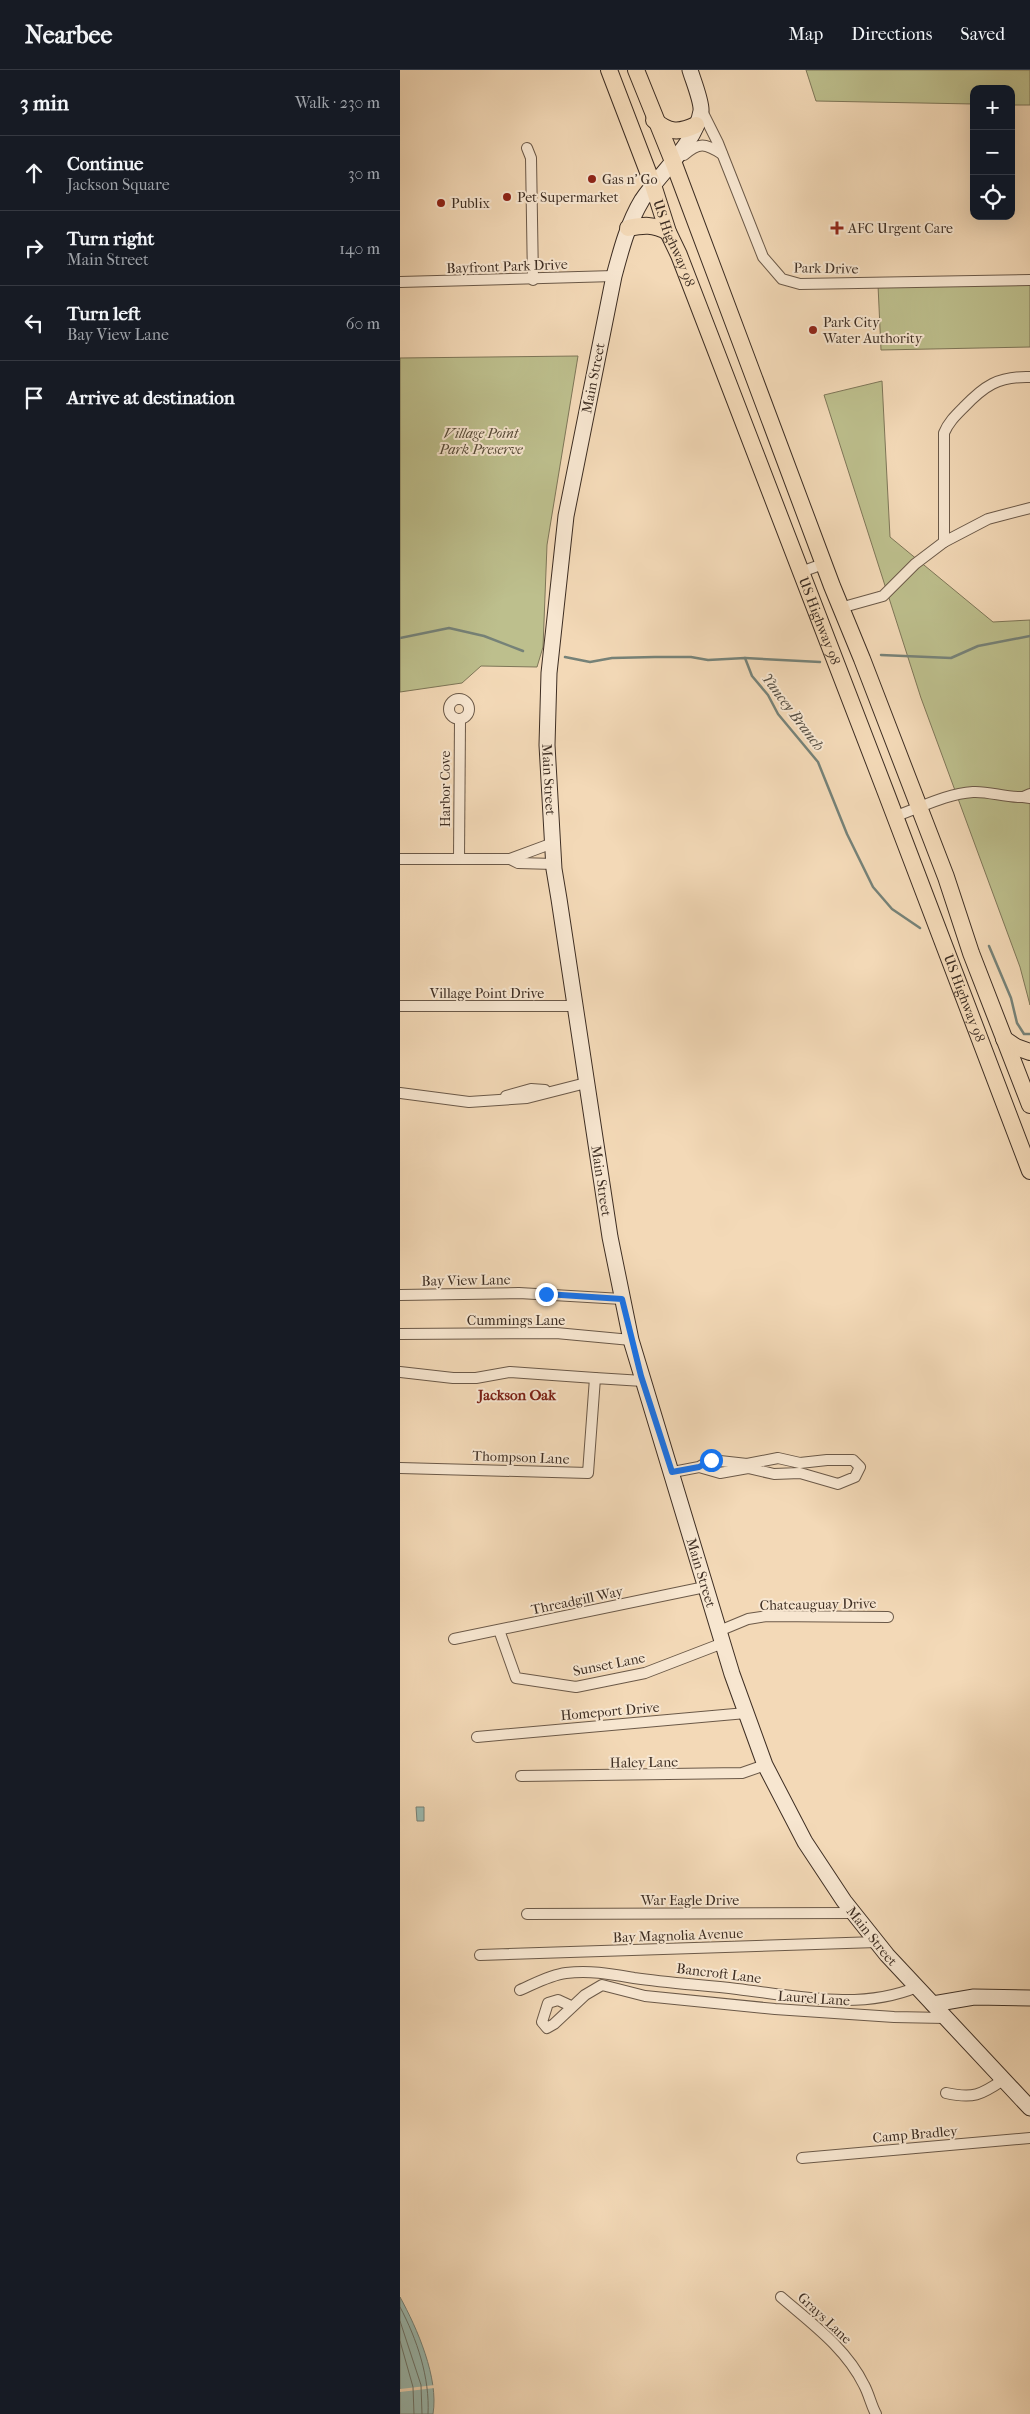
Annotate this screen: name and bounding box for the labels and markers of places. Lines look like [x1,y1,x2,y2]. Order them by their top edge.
place label: Gas n' Go [602,171,658,188]
marker: Gas n' Go [586,173,598,185]
place label: Pet Supermarket [517,189,619,206]
marker: Pet Supermarket [501,191,513,203]
place label: Publix [451,195,491,212]
marker: Publix [435,197,447,209]
place label: AFC Urgent Care [847,220,953,237]
marker: AFC Urgent Care [830,221,844,235]
place label: Park City Water Authority [822,314,923,347]
marker: Park City Water Authority [807,324,819,336]

